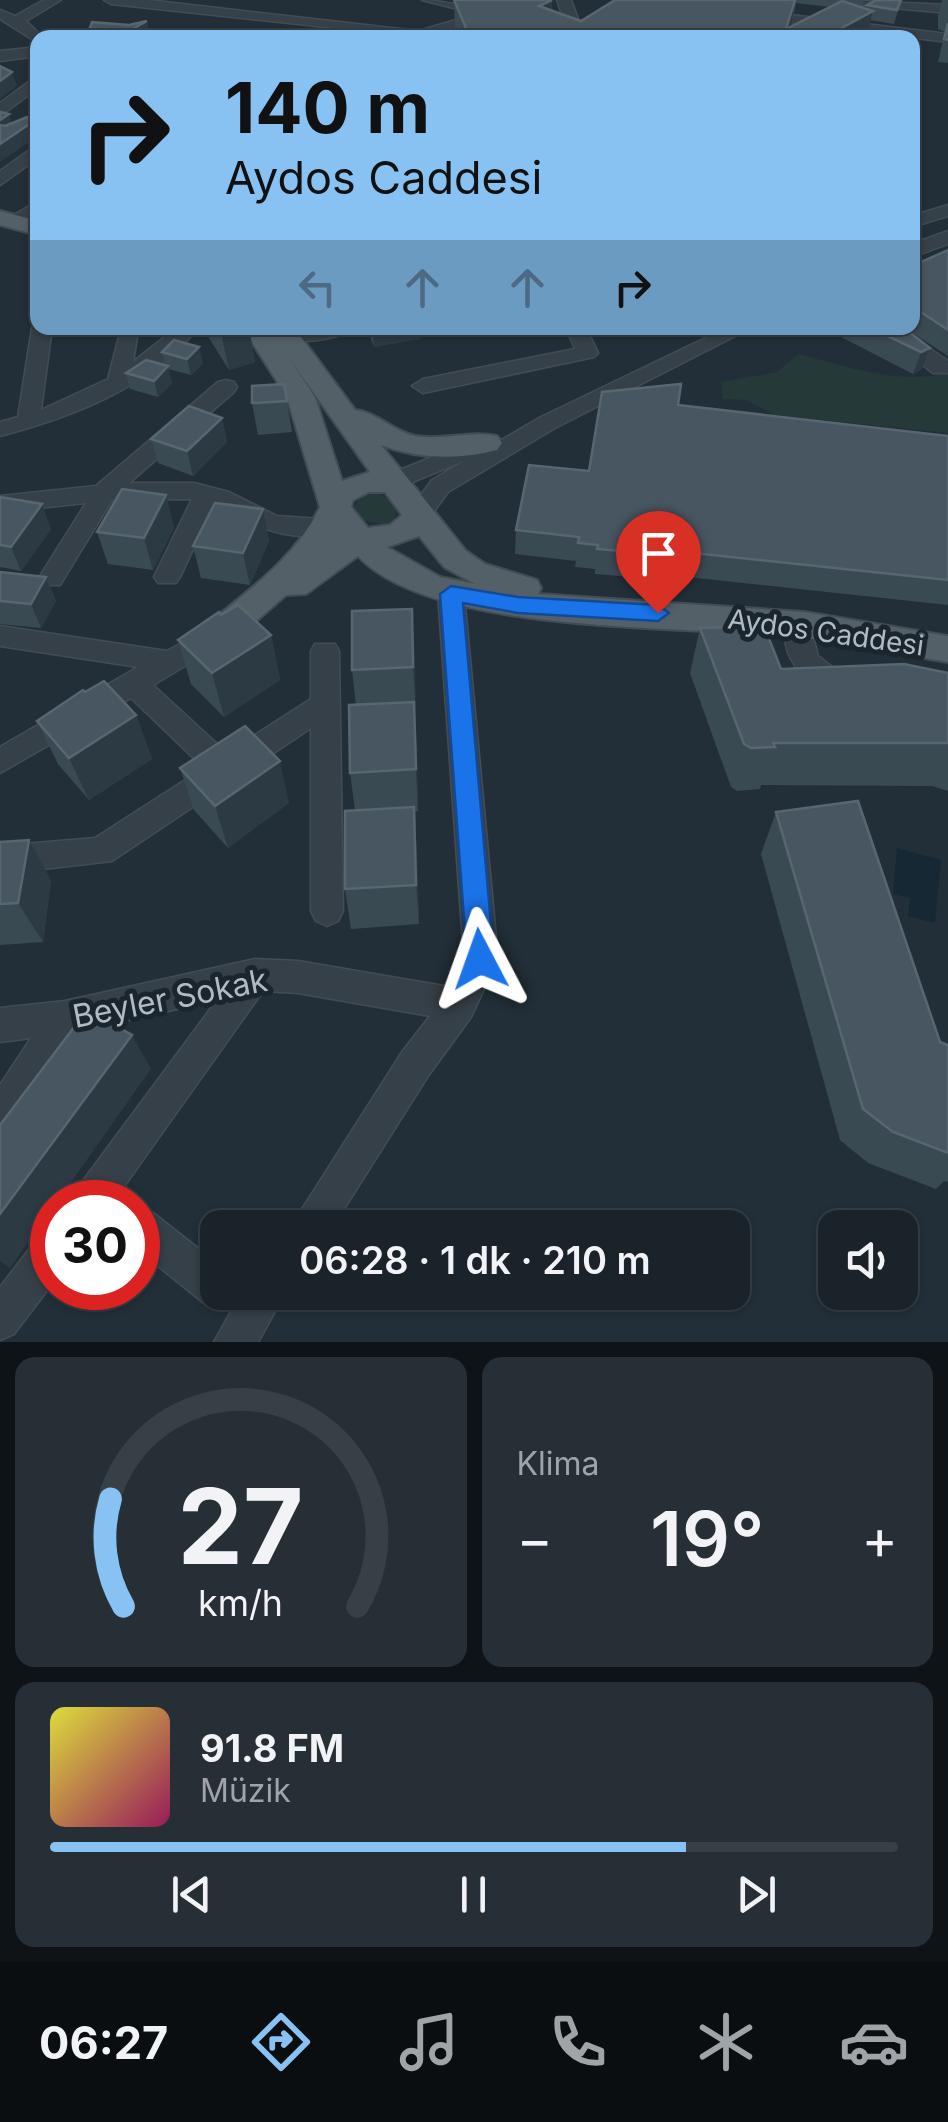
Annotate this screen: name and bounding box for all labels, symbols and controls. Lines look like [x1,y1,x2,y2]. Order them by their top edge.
text: 140 m [225,65,430,150]
icon: right [60,70,190,200]
text: Aydos Caddesi [225,150,542,205]
icon: left [290,260,345,315]
icon: ahead [395,260,450,315]
icon: ahead [500,260,555,315]
icon: right [605,260,660,315]
pin [616,511,701,614]
icon: arrive [631,526,686,581]
street label: Aydos Caddesi [726,601,926,663]
position arrow [428,907,532,1011]
street label: Beyler Sokak [69,960,271,1036]
speed limit sign: 30 [30,1180,160,1310]
map controls [818,1210,918,1310]
button: sound [818,1210,918,1310]
text: 06:28 · 1 dk · 210 m [299,1237,651,1283]
text: Klima [517,1444,600,1483]
text: 27 [178,1463,304,1589]
text: 19° [650,1493,764,1584]
text: − [517,1506,553,1572]
text: + [862,1506,898,1572]
text: km/h [198,1581,283,1625]
text: 91.8 FM [200,1725,344,1771]
text: Müzik [200,1771,291,1810]
icon: previous [164,1867,219,1922]
icon: pause [446,1867,501,1922]
icon: next [729,1867,784,1922]
icon: directions [246,2007,316,2077]
icon: music [394,2007,464,2077]
icon: phone [543,2007,613,2077]
icon: climate [691,2007,761,2077]
icon: car [839,2007,909,2077]
text: 06:27 [39,2015,168,2070]

